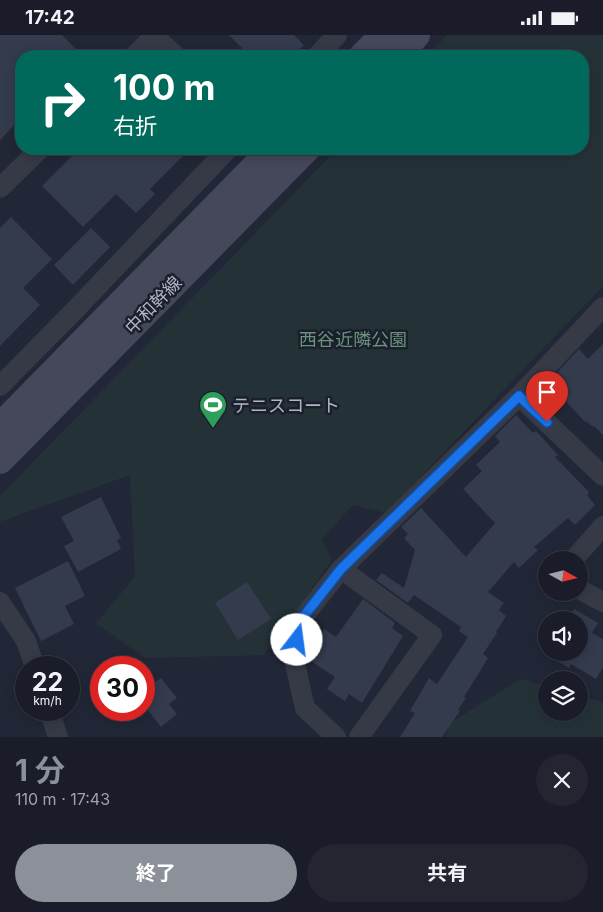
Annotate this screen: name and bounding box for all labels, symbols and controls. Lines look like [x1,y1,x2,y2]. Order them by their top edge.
text: 17:42 [25,6,75,29]
text: 100 m [113,66,216,108]
icon: right [30,70,95,135]
text: 右折 [113,113,157,139]
street label: 中和幹線 [120,272,186,338]
park label: 西谷近隣公園 [299,329,407,350]
pin [526,371,568,422]
icon: arrive [533,378,561,406]
sports icon: テニスコート [198,390,228,429]
place label: テニスコート [232,395,340,416]
north arrow [538,551,588,601]
map controls [538,551,588,721]
button: sound [538,611,588,661]
position arrow [270,613,322,665]
speed limit sign: 30 [90,656,155,721]
text: 22 [32,667,63,697]
button: layers [538,671,588,721]
text: km/h [33,693,62,708]
text: 1 分 [15,752,65,788]
button: close [536,754,588,806]
text: 110 m · 17:43 [15,789,110,809]
button: 終了 [15,844,297,902]
button: 共有 [307,844,588,902]

